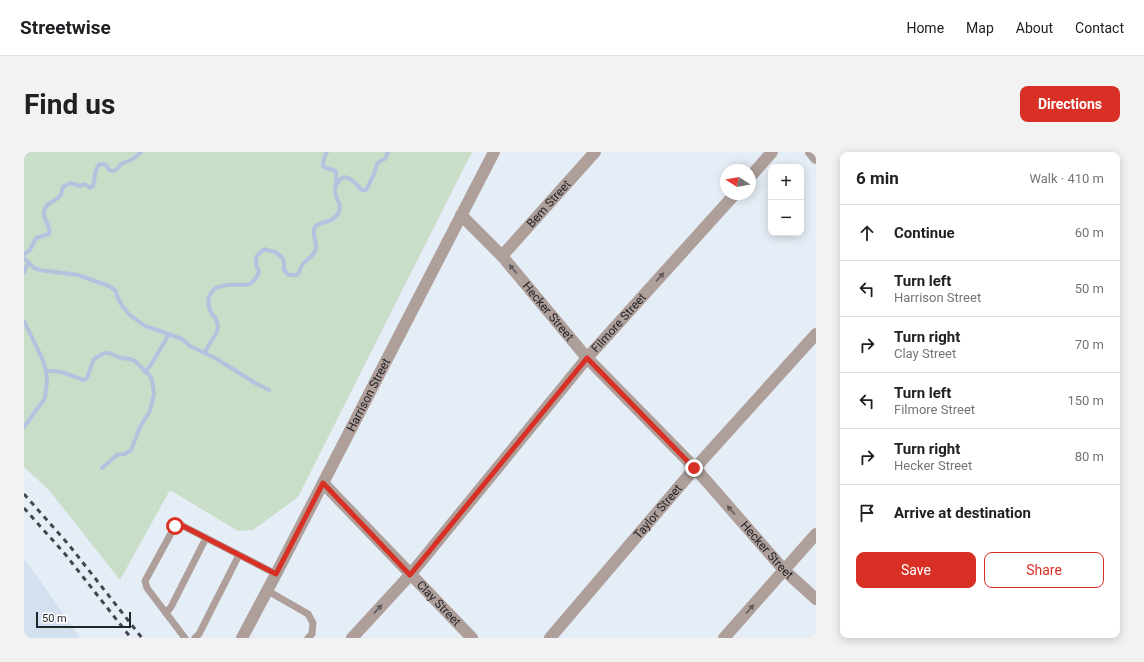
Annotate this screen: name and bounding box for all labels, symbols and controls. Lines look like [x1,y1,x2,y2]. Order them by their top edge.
text: Streetwise [20,16,111,39]
text: Home [906,20,944,36]
text: Map [966,20,994,36]
text: About [1016,20,1053,36]
text: Contact [1075,20,1124,36]
button: Directions [1020,86,1120,122]
text: Find us [24,88,115,121]
north arrow [720,164,756,200]
map controls [768,164,804,236]
button: + [768,164,804,200]
text: 6 min [856,168,899,188]
text: Walk · 410 m [1029,171,1104,186]
street label: Bem Street [524,177,574,231]
button: − [768,200,804,236]
icon: ahead [856,222,878,244]
text: Continue [894,224,955,242]
text: 60 m [1075,225,1104,240]
one-way arrow [508,263,517,274]
one-way arrow [655,272,665,282]
text: Turn left [894,272,951,290]
icon: left [856,278,878,300]
street label: Hecker Street [520,279,577,344]
text: 50 m [1075,281,1104,296]
street label: Filmore Street [588,290,649,355]
text: Harrison Street [894,290,981,305]
text: Turn right [894,328,960,346]
icon: right [856,334,878,356]
text: 70 m [1075,337,1104,352]
text: Clay Street [894,346,956,361]
street label: Harrison Street [344,356,393,434]
text: Turn left [894,384,951,402]
icon: left [856,390,878,412]
text: 150 m [1067,393,1104,408]
text: Filmore Street [894,402,975,417]
text: Turn right [894,440,960,458]
icon: right [856,446,878,468]
text: 80 m [1075,449,1104,464]
text: Hecker Street [894,458,972,473]
route end [685,459,703,477]
street label: Taylor Street [631,482,685,542]
icon: arrive [856,502,878,524]
text: Arrive at destination [894,504,1031,522]
one-way arrow [727,505,736,515]
route start [166,517,184,535]
street label: Hecker Street [738,518,796,582]
button: Save [856,552,976,588]
button: Share [984,552,1104,588]
street label: Clay Street [414,578,464,629]
one-way arrow [745,603,754,614]
one-way arrow [373,604,383,614]
scale bar [36,610,131,629]
text: 50 m [42,612,67,625]

